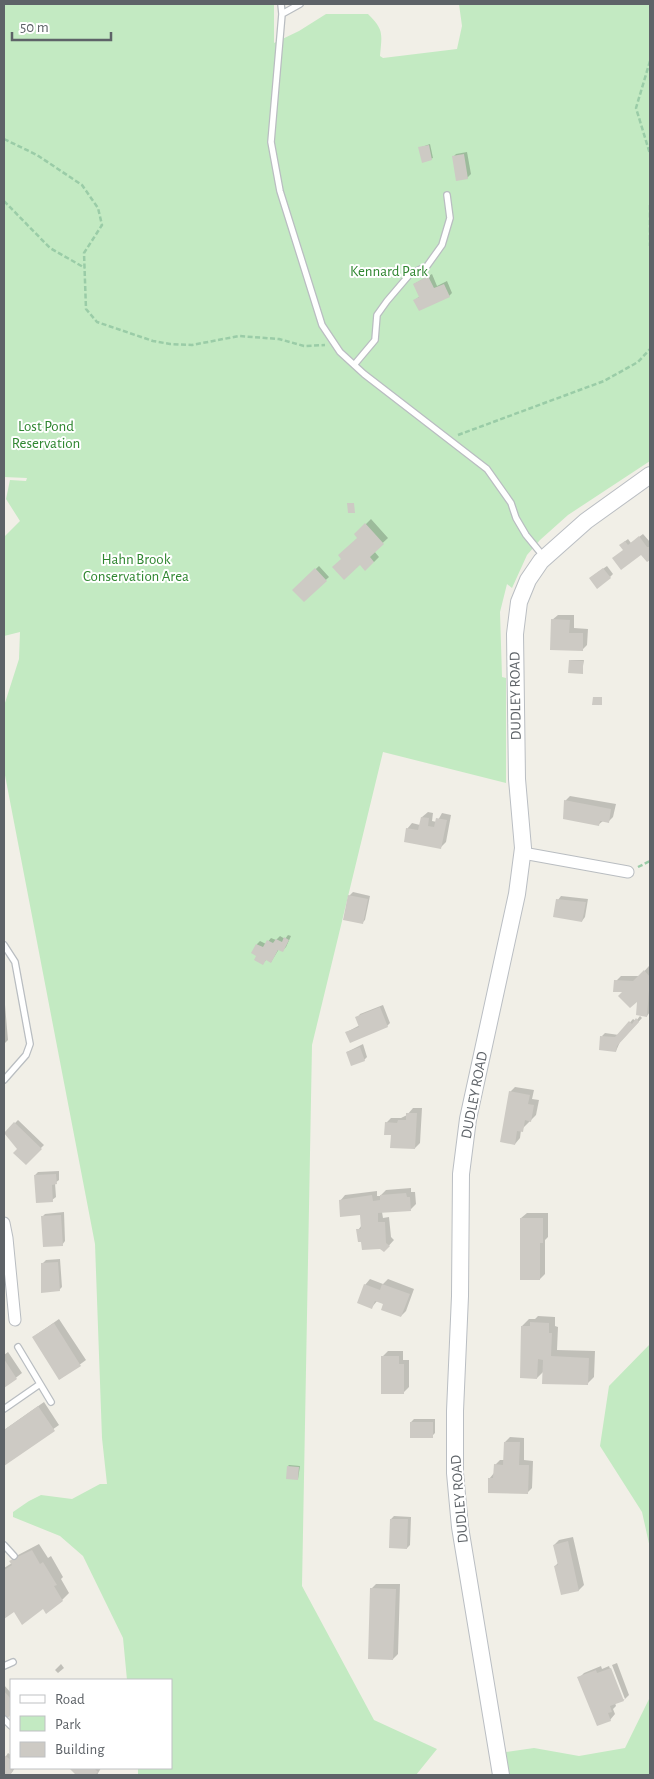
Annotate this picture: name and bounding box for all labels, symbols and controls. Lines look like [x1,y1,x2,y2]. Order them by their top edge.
scale bar [12,10,111,42]
text: 50 m [20,20,49,35]
park label: Kennard Park [350,264,428,279]
park label: Lost Pond Reservation [12,419,80,451]
park label: Hahn Brook Conservation Area [83,552,189,584]
street label: DUDLEY ROAD [507,651,524,740]
street label: DUDLEY ROAD [459,1050,490,1140]
street label: DUDLEY ROAD [448,1454,471,1544]
legend [10,1679,172,1769]
text: Road [55,1692,85,1707]
text: Park [55,1717,81,1732]
text: Building [55,1742,105,1757]

